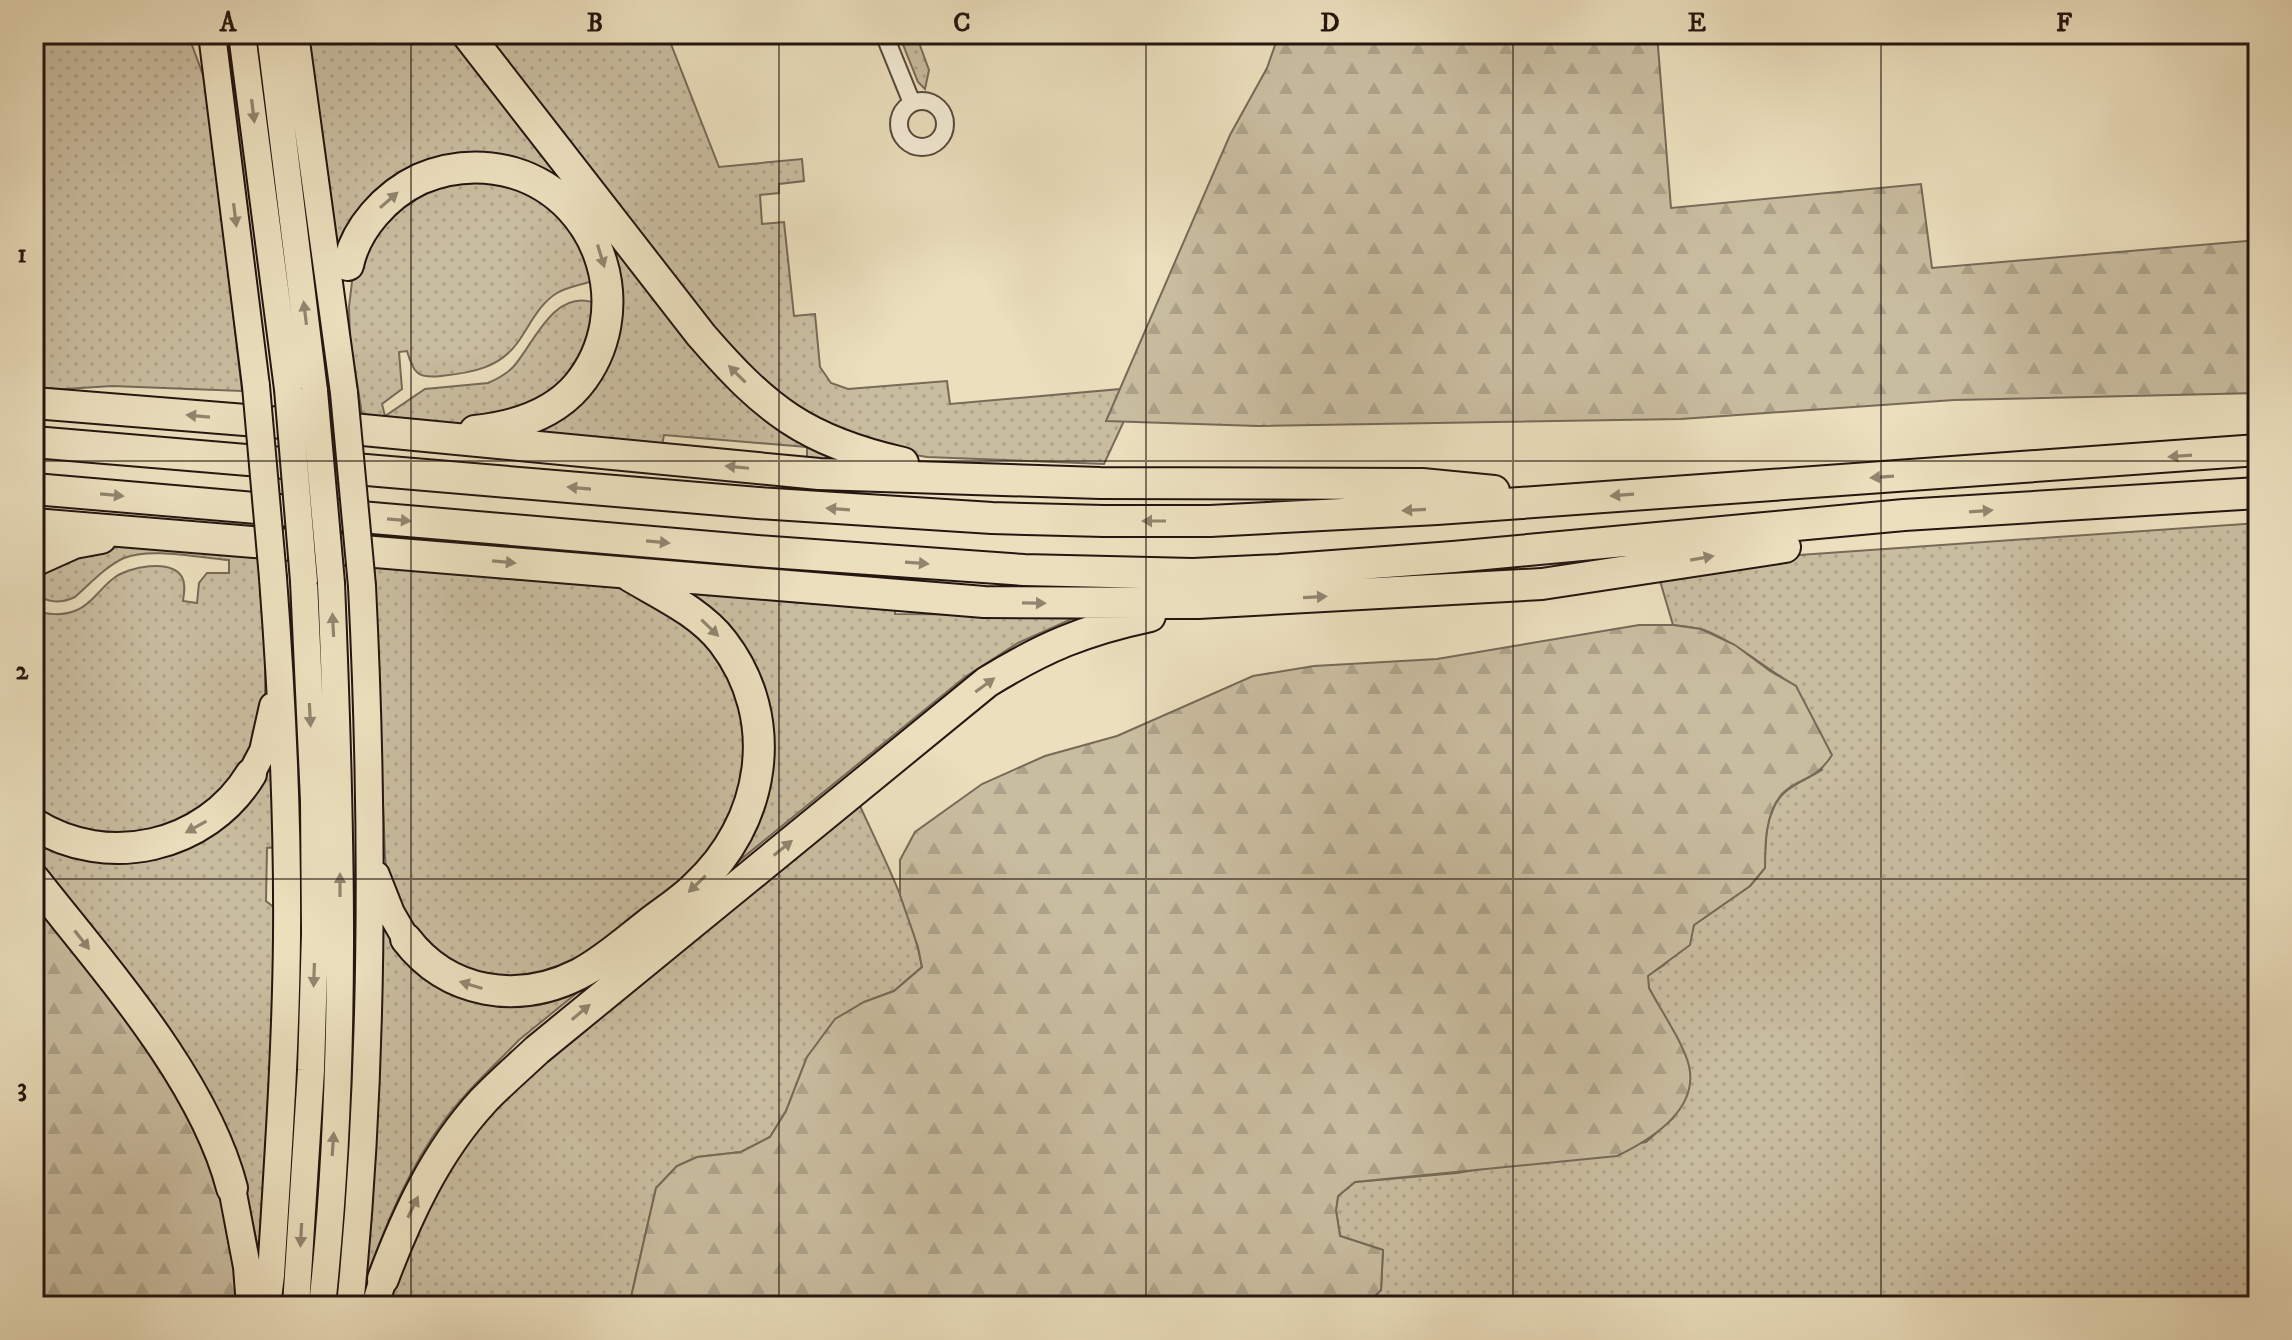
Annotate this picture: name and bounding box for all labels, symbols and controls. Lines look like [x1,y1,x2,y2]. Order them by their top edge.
text: A [219,7,238,40]
text: B [587,7,603,40]
text: C [953,7,971,40]
text: D [1320,7,1340,40]
text: E [1688,7,1706,40]
text: F [2056,7,2073,40]
one-way arrow [247,99,260,124]
one-way arrow [379,192,399,209]
one-way arrow [229,203,242,228]
text: 1 [17,238,27,271]
one-way arrow [595,245,607,269]
one-way arrow [298,300,311,325]
one-way arrow [727,365,746,384]
one-way arrow [185,409,210,422]
one-way arrow [2167,450,2192,463]
one-way arrow [724,460,749,473]
one-way arrow [1869,471,1894,484]
one-way arrow [566,481,591,494]
one-way arrow [100,489,125,502]
one-way arrow [1609,489,1634,502]
one-way arrow [825,502,850,515]
one-way arrow [1401,504,1426,517]
one-way arrow [1969,504,1995,517]
one-way arrow [387,513,412,526]
one-way arrow [1141,515,1166,527]
one-way arrow [646,536,671,549]
one-way arrow [1689,552,1714,564]
one-way arrow [492,556,517,569]
one-way arrow [905,557,930,570]
one-way arrow [1303,590,1328,603]
one-way arrow [1022,597,1047,609]
one-way arrow [326,612,339,637]
one-way arrow [700,619,719,637]
text: 2 [16,655,30,688]
one-way arrow [975,677,995,693]
one-way arrow [304,703,317,728]
one-way arrow [185,820,207,834]
one-way arrow [773,840,793,857]
one-way arrow [334,872,346,897]
one-way arrow [688,874,707,893]
one-way arrow [73,930,89,950]
one-way arrow [307,963,320,988]
one-way arrow [459,978,483,991]
one-way arrow [571,1004,591,1021]
text: 3 [17,1072,27,1105]
one-way arrow [327,1131,340,1156]
one-way arrow [406,1195,420,1219]
one-way arrow [295,1223,308,1248]

